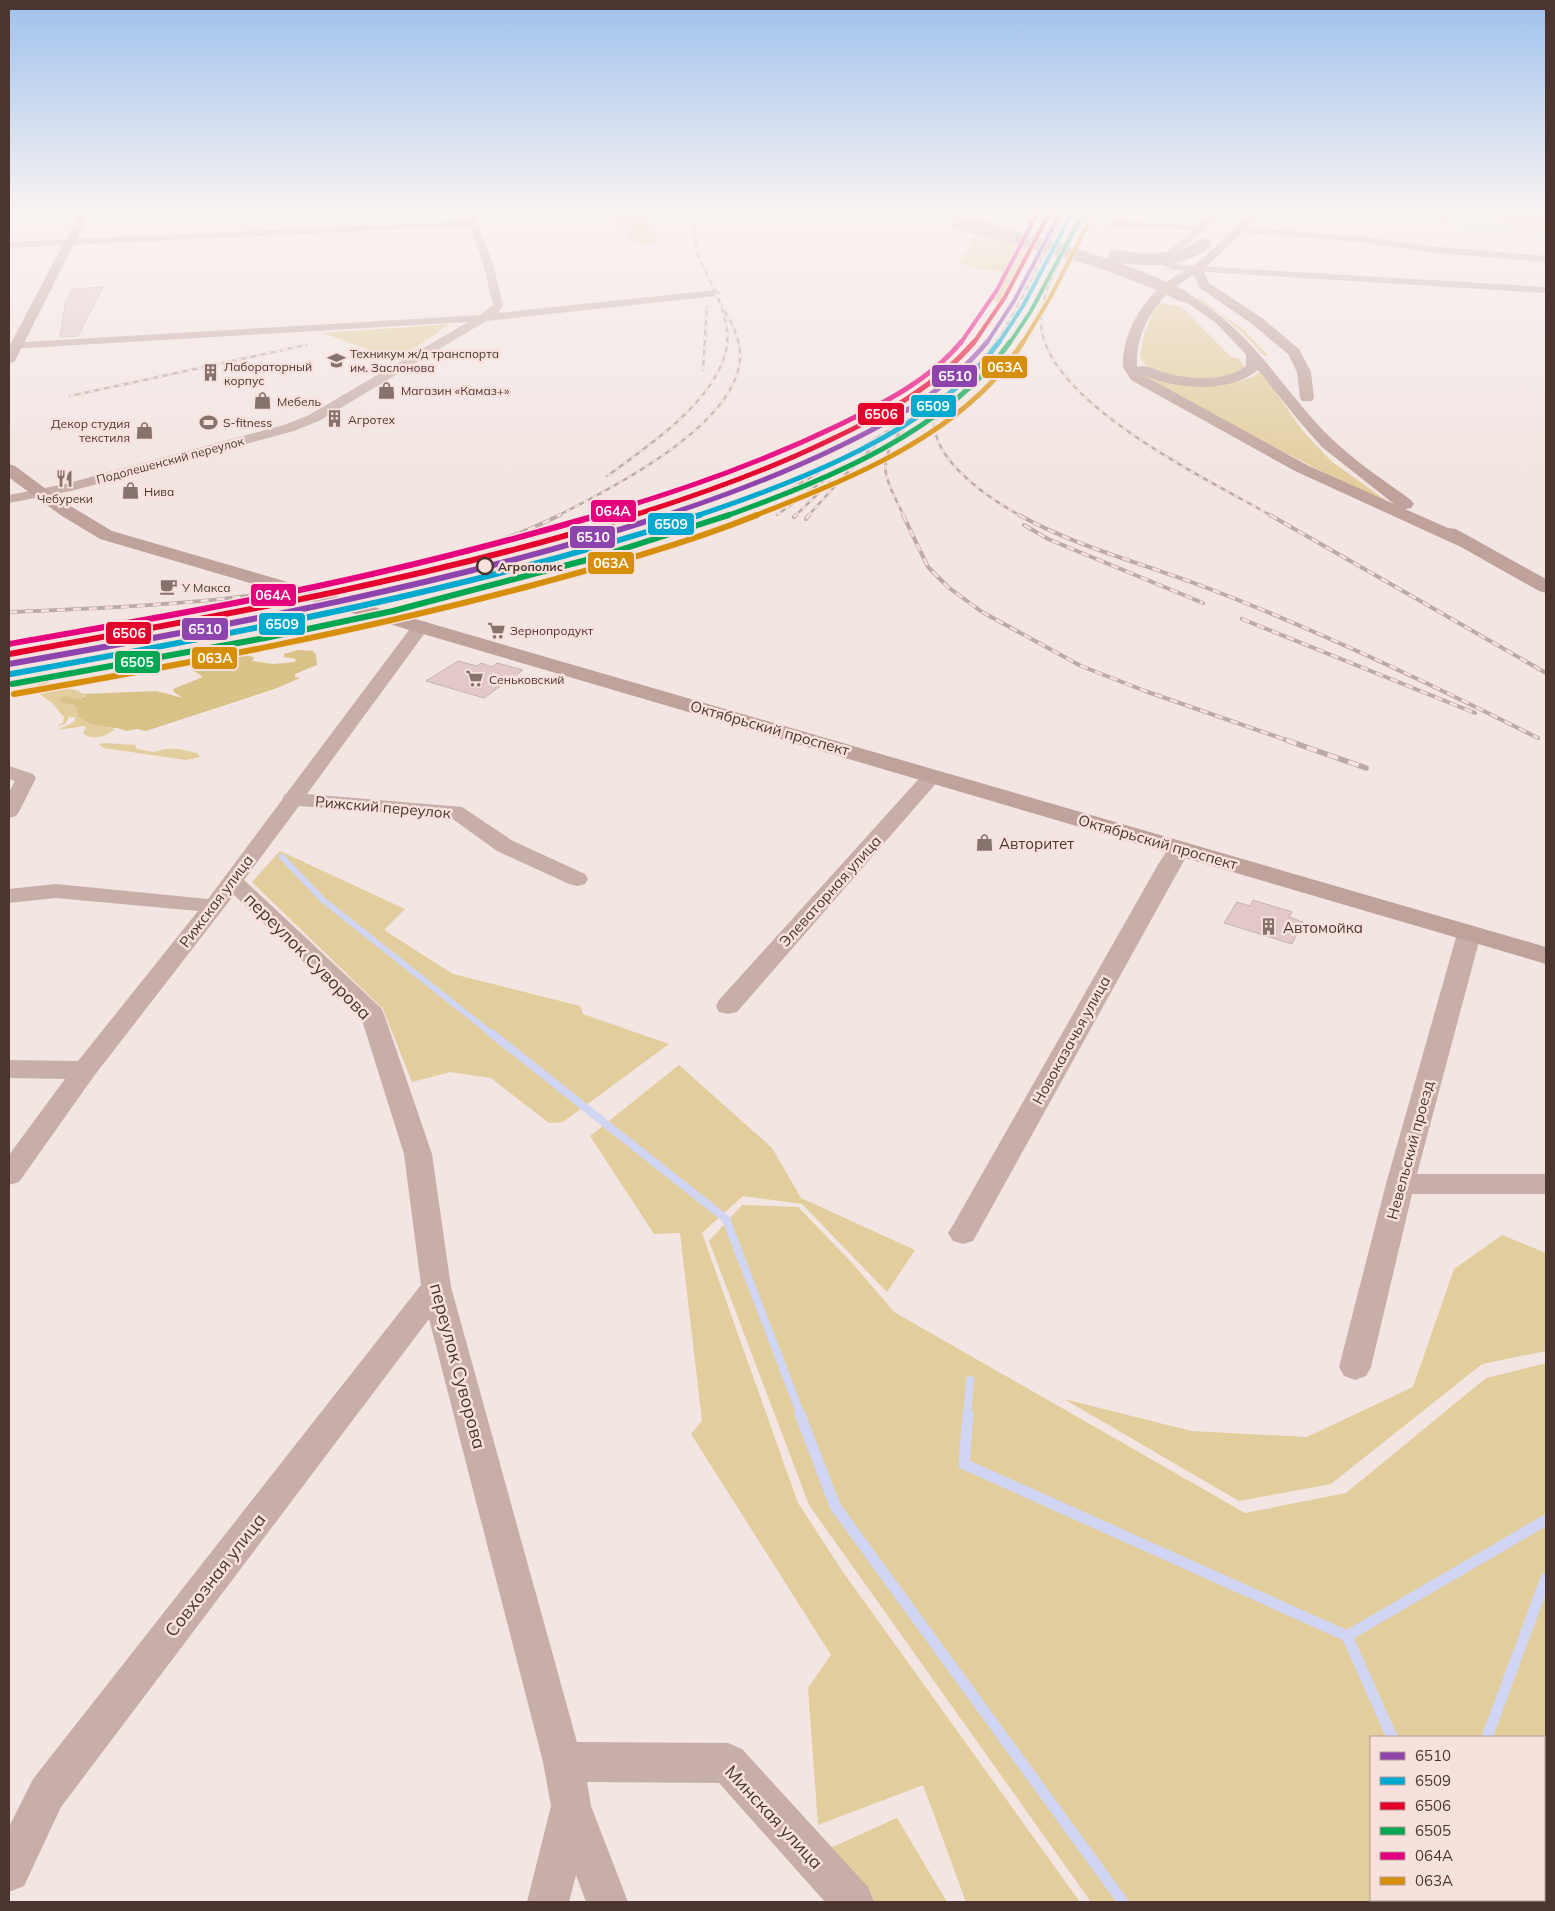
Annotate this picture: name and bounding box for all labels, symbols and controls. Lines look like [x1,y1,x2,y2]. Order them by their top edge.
place label: Техникум ж/д транспорта им. Заслонова [350,346,499,375]
school or university icon: Техникум ж/д транспорта им. Заслонова [326,350,346,370]
line badge: 063А [981,355,1028,379]
text: 063А [987,358,1023,376]
place label: Лабораторный корпус [224,359,312,388]
building icon: Лабораторный корпус [200,363,220,383]
line badge: 6510 [931,364,978,388]
text: 6510 [938,367,972,385]
shop icon: Магазин «Камаз+» [377,380,397,400]
place label: Магазин «Камаз+» [401,383,510,398]
shop icon: Мебель [253,391,273,411]
place label: Мебель [277,394,322,409]
line badge: 6509 [910,394,957,418]
text: 6509 [916,397,950,415]
line badge: 6506 [857,402,905,426]
text: 6506 [864,405,898,423]
building icon: Агротех [324,409,344,429]
sports icon: S-fitness [199,412,219,432]
place label: Агротех [348,412,395,427]
place label: S-fitness [223,415,272,430]
place label: Декор студия текстиля [51,416,130,445]
shop icon: Декор студия текстиля [134,420,154,440]
street label: Подолешенский переулок [95,433,246,487]
restaurant icon: Чебуреки [55,469,75,489]
shop icon: Нива [120,481,140,501]
place label: Нива [144,484,174,499]
place label: Чебуреки [37,491,93,506]
line badge: 064А [590,499,637,523]
text: 064А [595,502,631,520]
line badge: 6509 [647,512,695,536]
text: 6509 [654,515,688,533]
line badge: 6510 [569,525,616,549]
text: 6510 [576,528,610,546]
line badge: 063А [587,551,635,575]
text: 063А [593,554,629,572]
marker: Агрополис [476,557,494,575]
place label: Агрополис [498,559,563,574]
cafe icon: У Макса [158,577,178,597]
place label: У Макса [181,580,231,595]
line badge: 064А [250,583,297,607]
text: 064А [255,586,291,604]
line badge: 6509 [258,612,306,636]
text: 6509 [265,615,299,633]
line badge: 6510 [181,617,229,641]
text: 6510 [188,620,222,638]
supermarket icon: Зернопродукт [486,620,506,640]
line badge: 6506 [105,621,152,645]
place label: Зернопродукт [510,623,594,638]
text: 6506 [112,624,146,642]
line badge: 063А [191,646,238,670]
text: 063А [197,649,233,667]
line badge: 6505 [114,650,161,674]
text: 6505 [120,653,154,671]
supermarket icon: Сеньковский [465,669,485,689]
place label: Сеньковский [489,672,564,687]
street label: Октябрьский проспект [688,696,852,760]
street label: Рижский переулок [314,792,452,822]
street label: Октябрьский проспект [1076,810,1240,874]
street label: Элеваторная улица [775,831,885,951]
shop icon: Авторитет [975,833,995,853]
place label: Авторитет [999,834,1074,853]
street label: Рижская улица [175,851,257,951]
street label: переулок Суворова [239,887,377,1025]
building icon: Автомойка [1259,917,1279,937]
place label: Автомойка [1283,918,1363,937]
street label: Новоказачья улица [1028,972,1114,1108]
street label: Невельский проезд [1382,1079,1438,1221]
street label: переулок Суворова [425,1281,491,1451]
street label: Совхозная улица [160,1509,270,1641]
legend [1370,1736,1545,1901]
text: 6510 [1415,1746,1451,1765]
street label: Минская улица [720,1760,828,1874]
text: 6509 [1415,1771,1451,1790]
text: 6506 [1415,1796,1451,1815]
text: 6505 [1415,1821,1451,1840]
text: 064А [1415,1846,1453,1865]
text: 063А [1415,1871,1453,1890]

